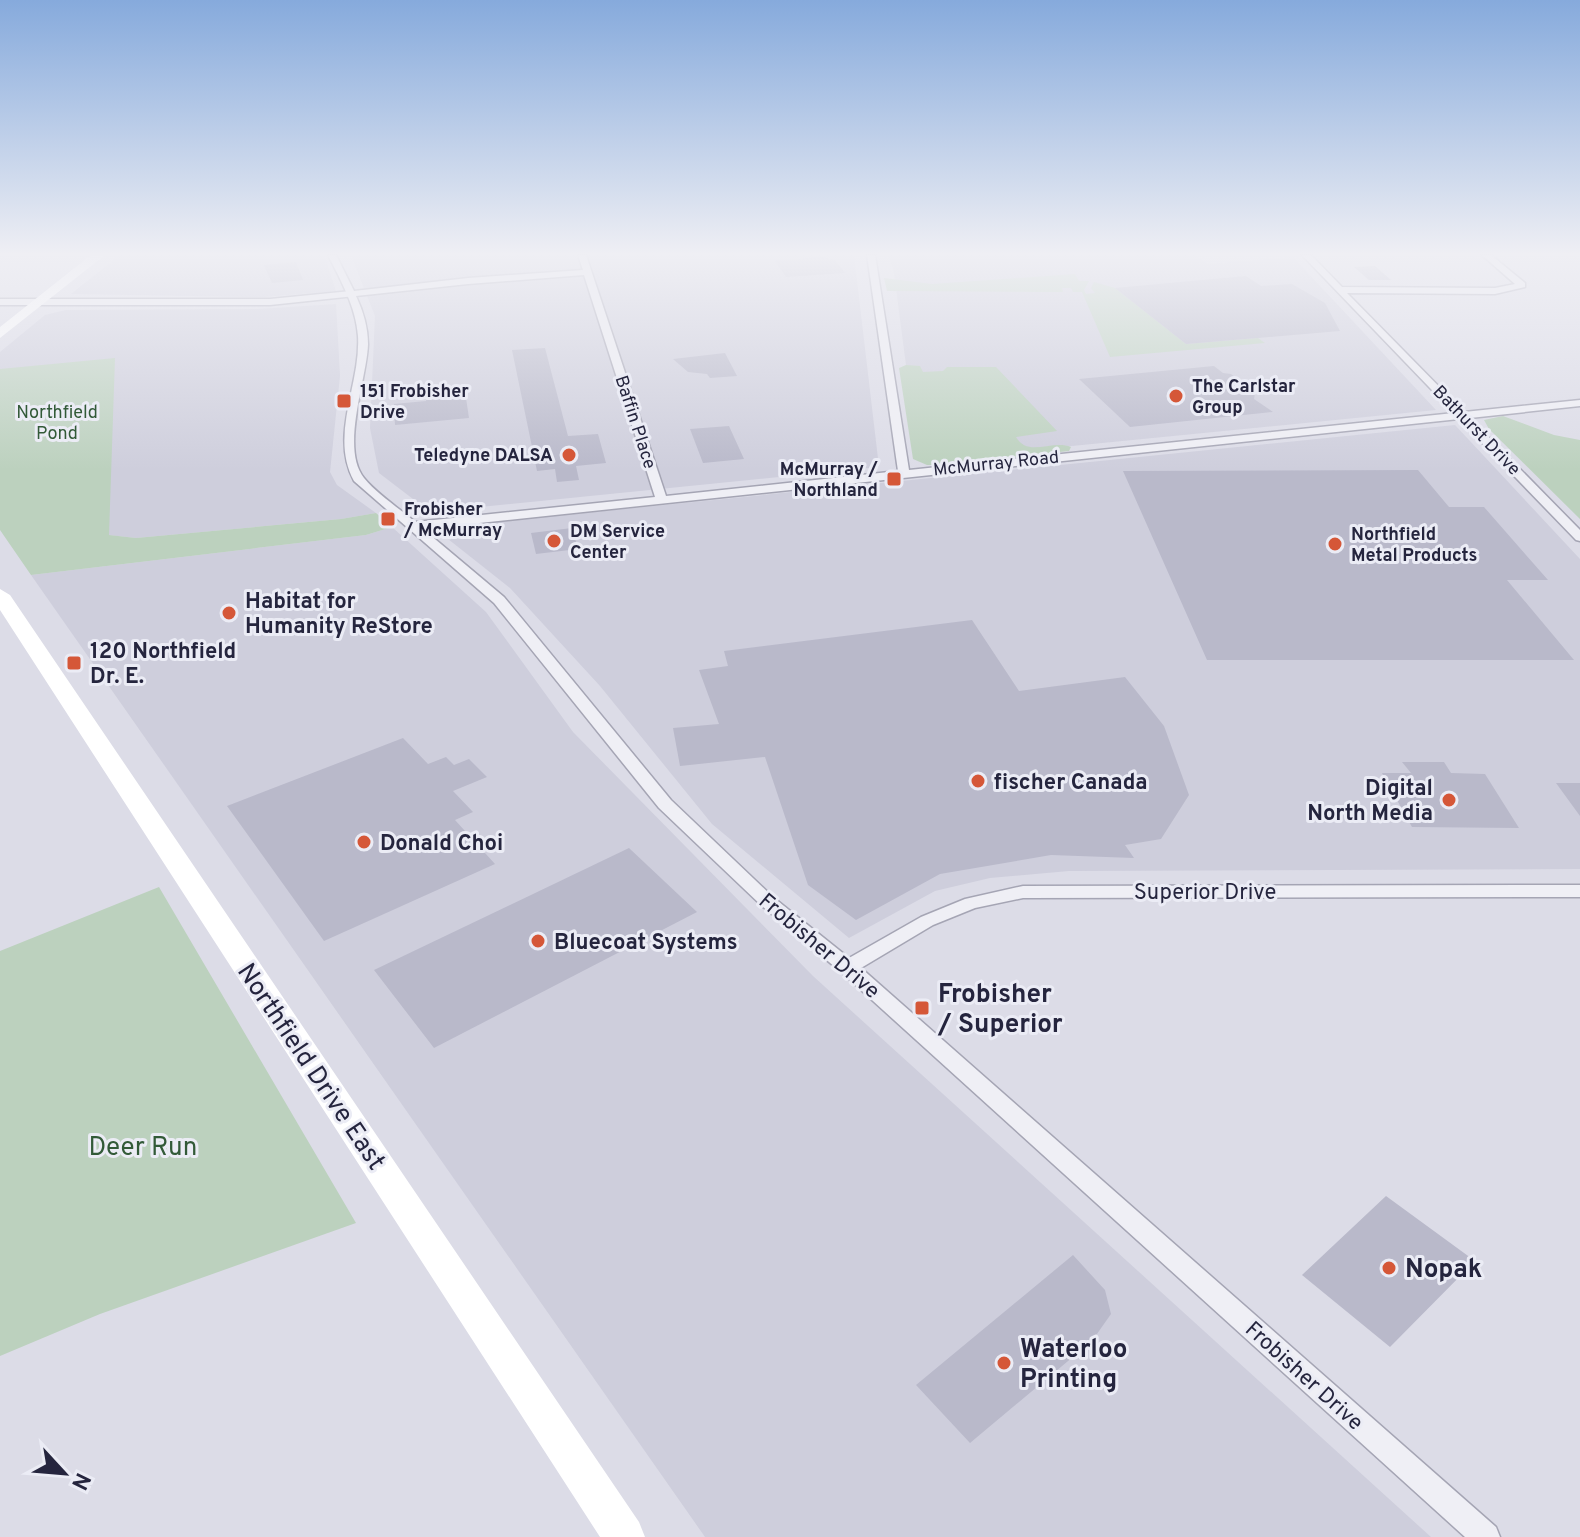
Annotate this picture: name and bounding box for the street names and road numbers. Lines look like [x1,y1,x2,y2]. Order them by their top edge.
street label: Baffin Place [609,373,661,472]
street label: Bathurst Drive [1427,381,1525,481]
street label: McMurray Road [932,446,1060,483]
street label: Superior Drive [1134,880,1276,907]
street label: Frobisher Drive [752,888,884,1005]
street label: Northfield Drive East [228,958,391,1177]
street label: Frobisher Drive [1239,1317,1368,1437]

